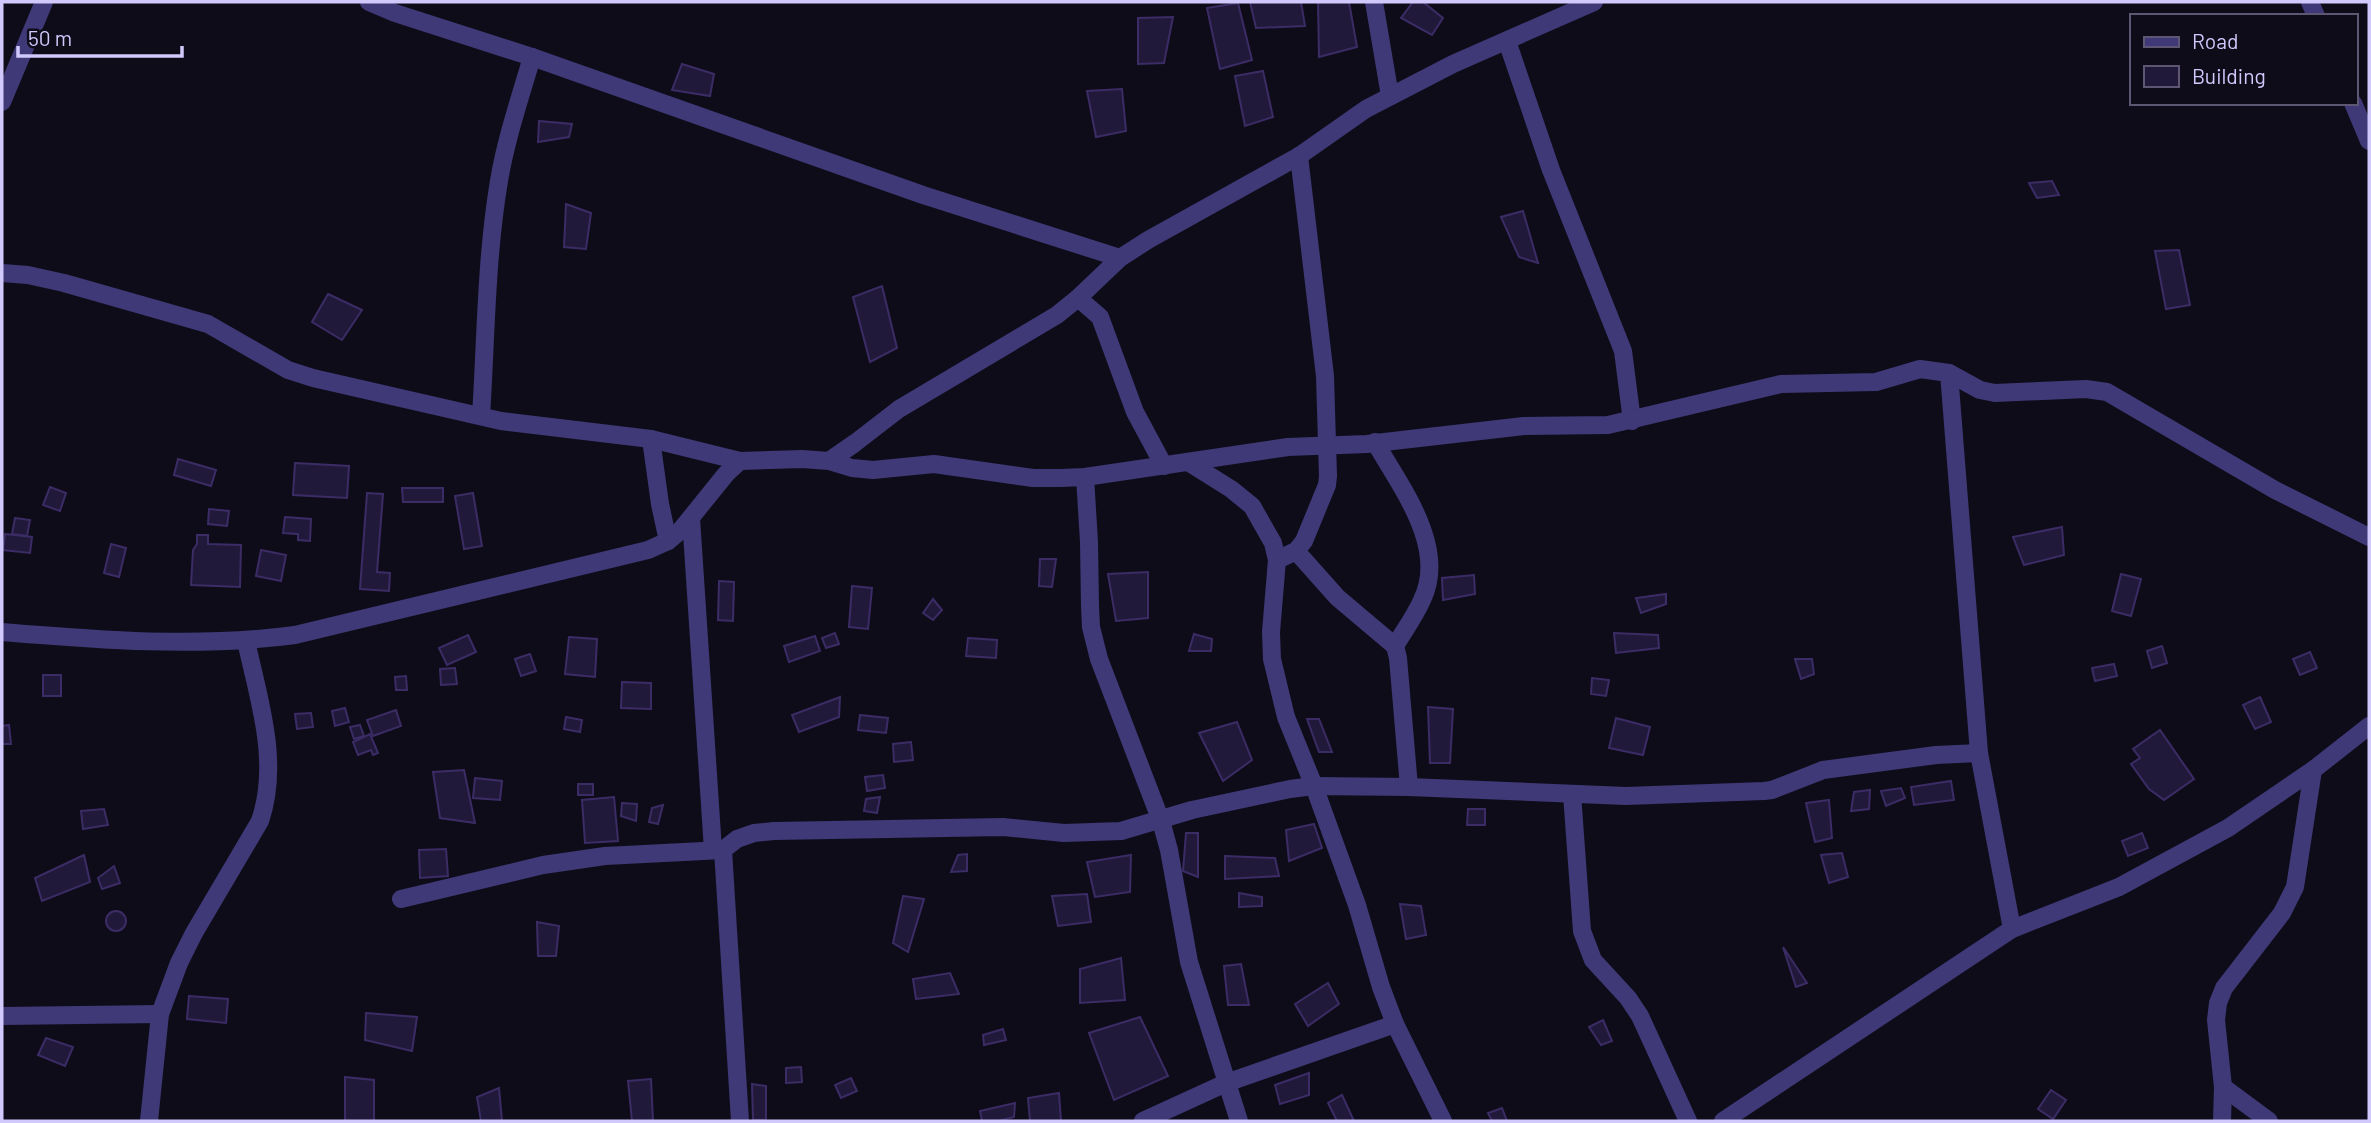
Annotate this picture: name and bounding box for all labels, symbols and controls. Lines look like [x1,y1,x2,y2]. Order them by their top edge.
scale bar [18,14,182,58]
legend [2130,14,2357,105]
text: 50 m [28,25,72,50]
text: Road [2192,28,2238,53]
text: Building [2192,63,2266,88]

